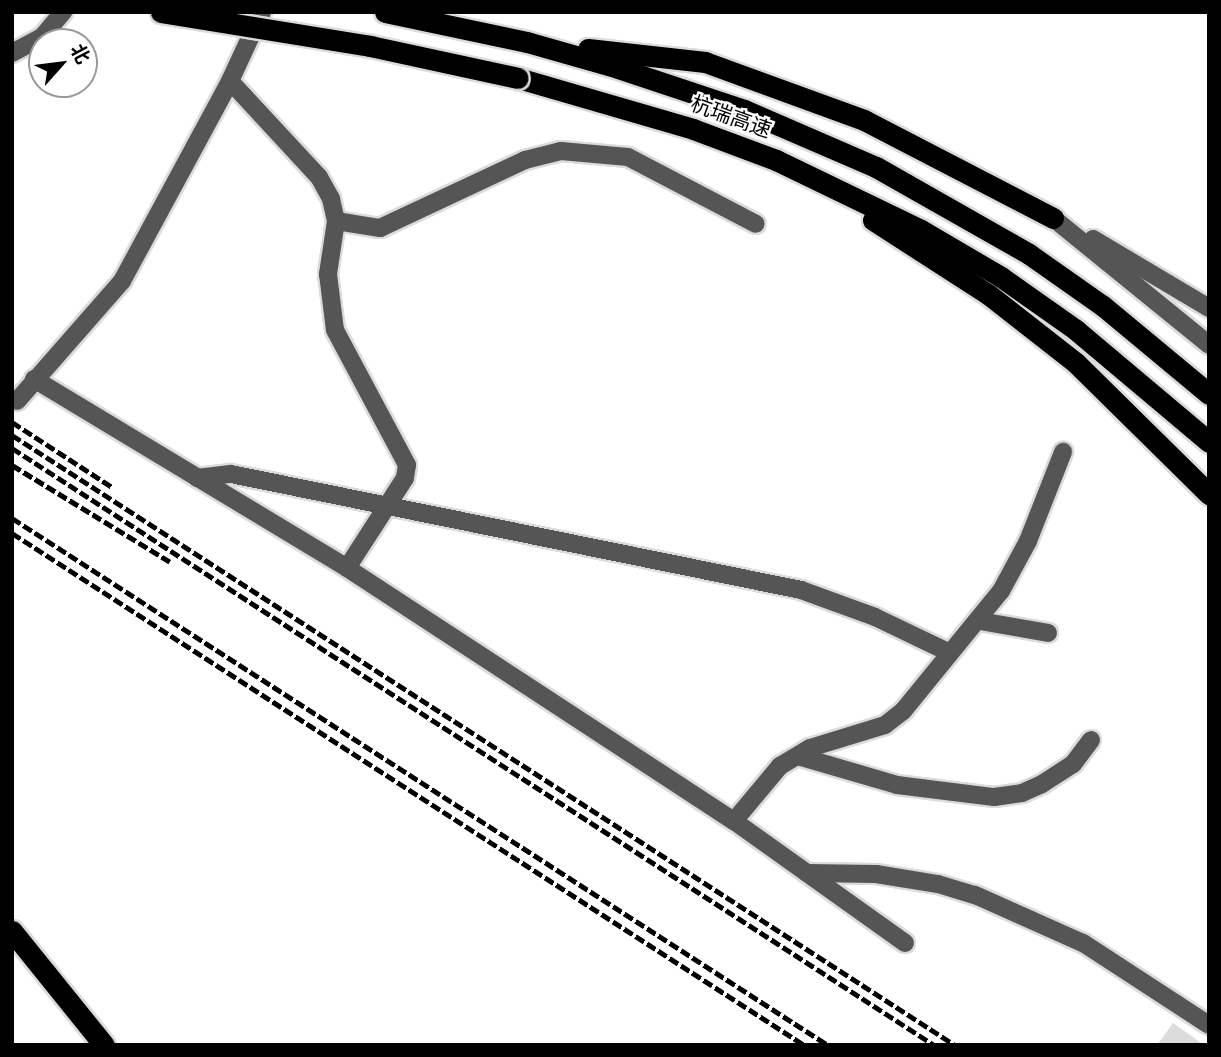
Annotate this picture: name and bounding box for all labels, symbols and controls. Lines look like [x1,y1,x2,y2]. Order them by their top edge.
north arrow [28,28,98,98]
text: 北 [66,40,95,68]
street label: 杭瑞高速 [687,91,775,143]

